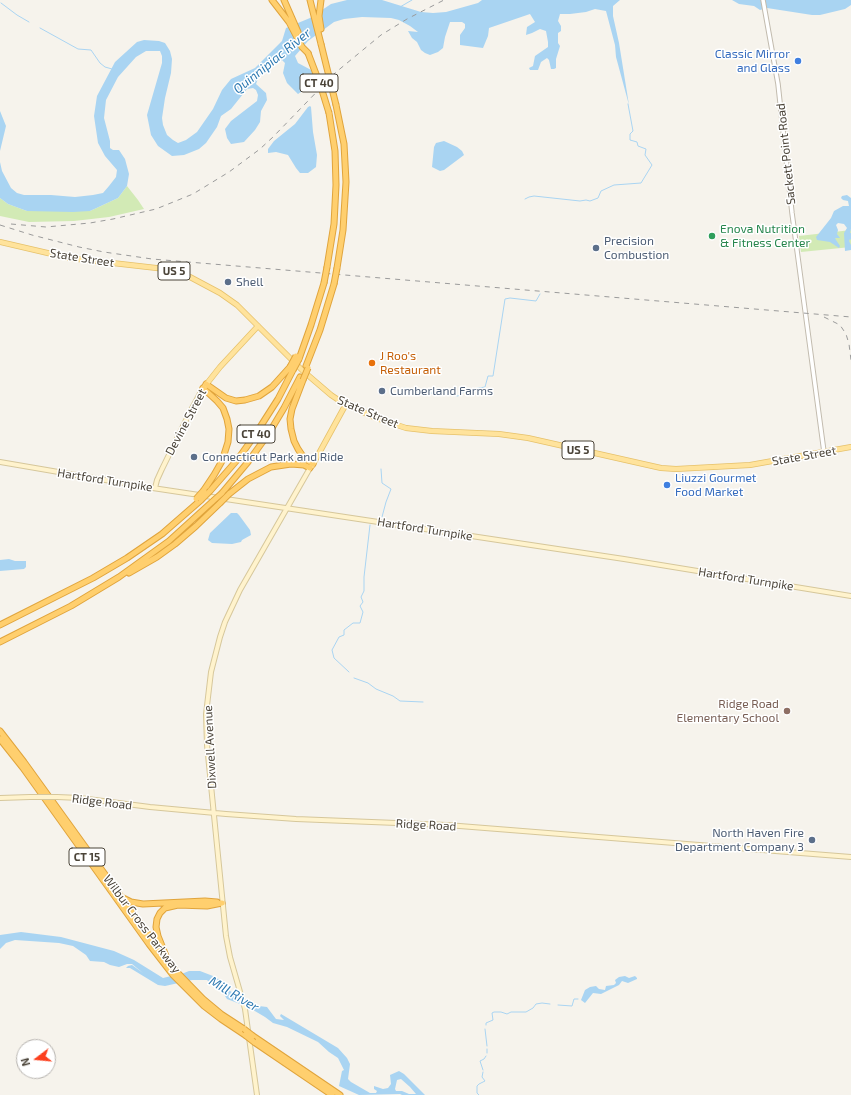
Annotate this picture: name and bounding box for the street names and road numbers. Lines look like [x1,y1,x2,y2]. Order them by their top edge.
road number: CT 40 [300,74,338,92]
street label: Sackett Point Road [774,103,798,205]
street label: State Street [49,246,115,270]
road number: US 5 [158,262,190,280]
street label: Devine Street [162,386,210,458]
street label: State Street [335,393,401,431]
road number: CT 40 [237,425,275,443]
road number: US 5 [562,441,594,459]
street label: State Street [771,443,837,469]
street label: Hartford Turnpike [56,465,154,495]
street label: Hartford Turnpike [376,514,474,544]
street label: Hartford Turnpike [697,564,795,594]
street label: Dixwell Avenue [201,705,219,789]
street label: Ridge Road [71,791,133,813]
street label: Ridge Road [395,816,457,834]
road number: CT 15 [69,848,105,866]
street label: Wilbur Cross Parkway [100,872,184,976]

